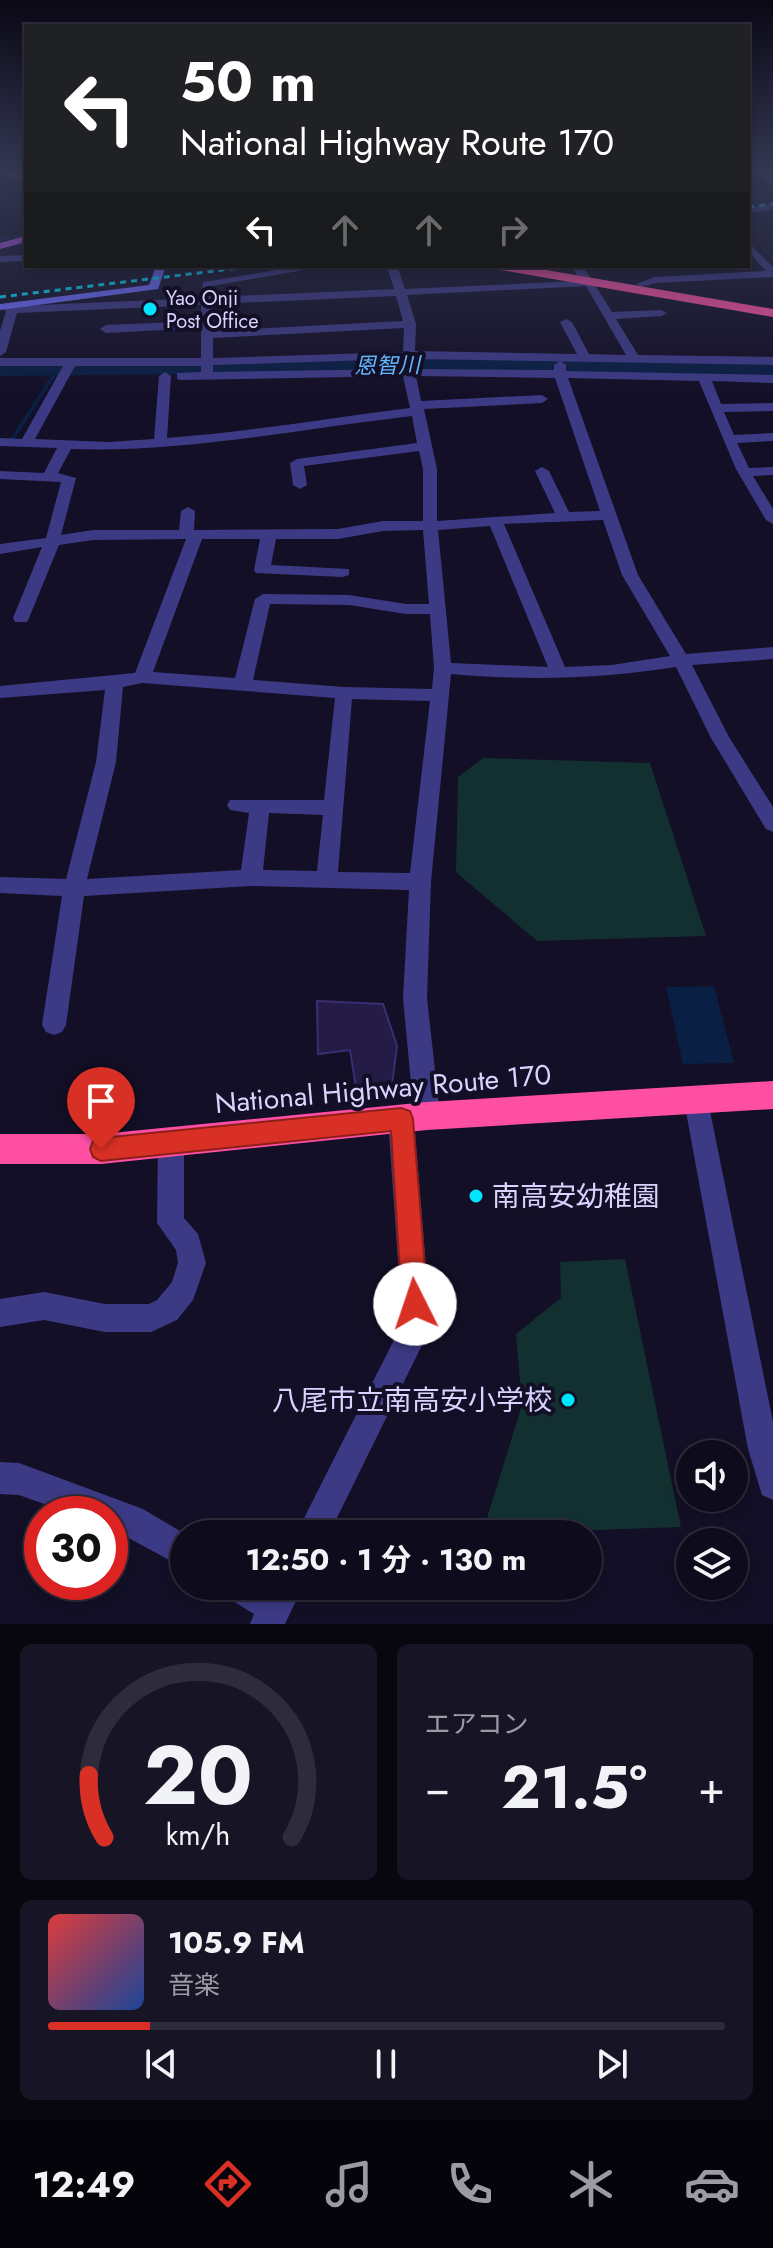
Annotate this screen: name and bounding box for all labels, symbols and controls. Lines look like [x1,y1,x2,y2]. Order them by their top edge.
text: 50 m [180,41,316,122]
icon: left [48,56,152,160]
text: National Highway Route 170 [180,116,614,168]
icon: left [239,208,283,252]
icon: ahead [323,208,367,252]
icon: ahead [407,208,451,252]
icon: right [491,208,535,252]
place label: Yao Onji Post Office [166,284,258,336]
marker: Yao Onji Post Office [141,300,159,318]
water label: 恩智川 [354,348,422,382]
street label: National Highway Route 170 [213,1054,553,1124]
pin [67,1067,135,1149]
icon: arrive [79,1079,123,1123]
place label: 南高安幼稚園 [492,1176,660,1217]
marker: 南高安幼稚園 [467,1187,485,1205]
position arrow [373,1262,457,1346]
place label: 八尾市立南高安小学校 [272,1380,552,1421]
marker: 八尾市立南高安小学校 [559,1391,577,1409]
map controls [676,1440,748,1600]
button: sound [676,1440,748,1512]
speed limit sign: 30 [24,1496,128,1600]
button: layers [676,1528,748,1600]
text: 12:50 · 1 分 · 130 m [246,1538,526,1581]
text: エアコン [425,1705,529,1743]
text: 20 [143,1715,253,1835]
text: 21.5° [501,1744,647,1831]
text: − [425,1756,450,1820]
text: + [698,1756,725,1820]
text: km/h [166,1814,231,1856]
text: 105.9 FM [168,1921,305,1964]
text: 音楽 [168,1966,220,2004]
icon: previous [139,2042,183,2086]
icon: pause [364,2042,408,2086]
icon: next [590,2042,634,2086]
icon: directions [200,2156,256,2212]
icon: music [321,2156,377,2212]
icon: phone [442,2156,498,2212]
icon: climate [563,2156,619,2212]
icon: car [684,2156,740,2212]
text: 12:49 [33,2158,135,2210]

